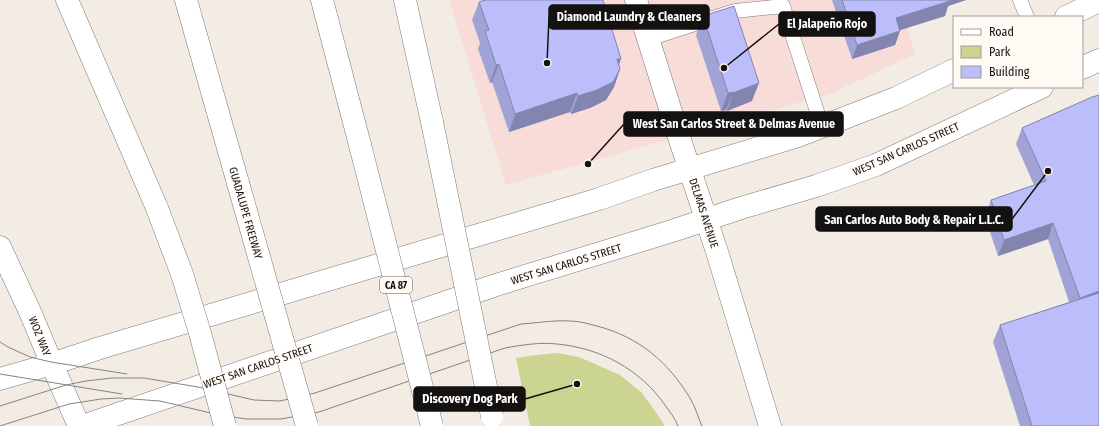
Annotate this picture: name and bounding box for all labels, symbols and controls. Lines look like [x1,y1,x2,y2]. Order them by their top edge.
callout: Diamond Laundry & Cleaners [549,5,709,29]
text: Diamond Laundry & Cleaners [557,10,702,24]
callout: El Jalapeño Rojo [779,12,875,36]
legend [953,16,1083,88]
text: El Jalapeño Rojo [787,17,868,31]
text: Road [989,25,1014,39]
text: Park [989,45,1011,59]
text: Building [989,65,1030,79]
callout: West San Carlos Street & Delmas Avenue [624,112,843,136]
text: West San Carlos Street & Delmas Avenue [633,117,835,131]
street label: WEST SAN CARLOS STREET [851,120,962,179]
street label: GUADALUPE FREEWAY [226,166,265,261]
street label: DELMAS AVENUE [686,177,721,250]
callout: San Carlos Auto Body & Repair L.L.C. [816,207,1012,231]
text: San Carlos Auto Body & Repair L.L.C. [824,213,1004,227]
street label: WEST SAN CARLOS STREET [509,241,624,288]
road number: CA 87 [380,277,412,293]
street label: WOZ WAY [26,314,54,358]
street label: WEST SAN CARLOS STREET [202,341,316,391]
callout: Discovery Dog Park [414,387,525,411]
text: Discovery Dog Park [422,392,519,406]

